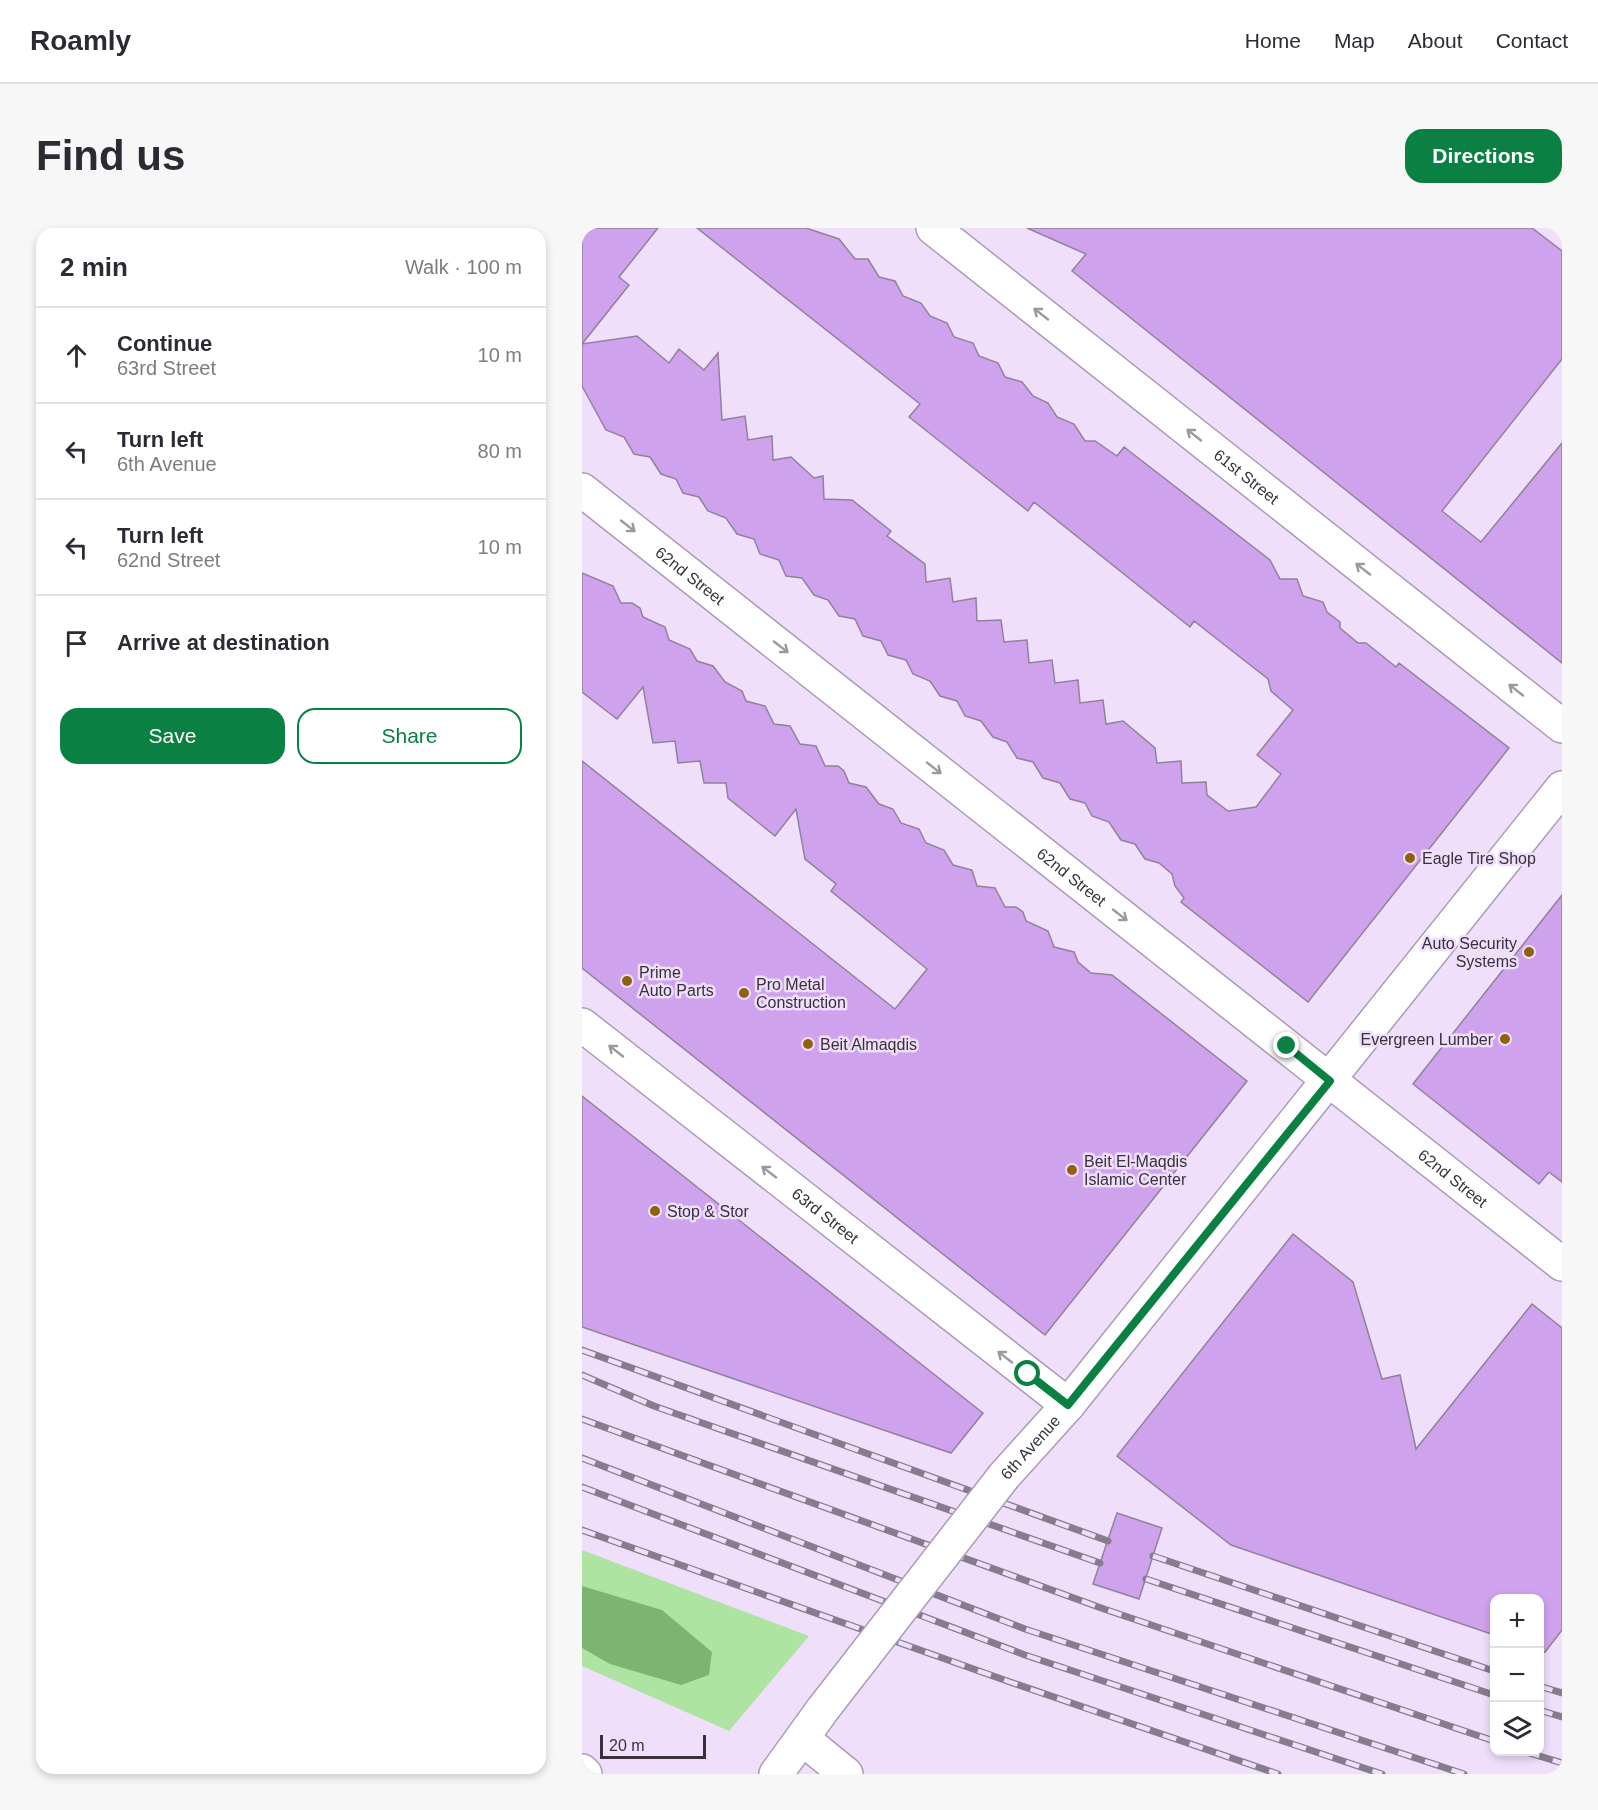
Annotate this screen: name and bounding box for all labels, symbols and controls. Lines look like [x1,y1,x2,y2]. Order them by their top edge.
text: Roamly [30,25,131,56]
text: Home [1245,29,1301,52]
text: Map [1334,29,1375,52]
text: About [1408,29,1463,52]
text: Contact [1496,29,1568,52]
button: Directions [1405,129,1562,183]
text: Find us [36,132,185,179]
text: 2 min [60,252,128,282]
text: Walk · 100 m [405,256,522,278]
one-way arrow [1033,307,1049,320]
text: Continue [117,331,212,356]
icon: ahead [60,339,93,372]
text: 10 m [478,344,522,366]
text: 63rd Street [117,357,216,379]
text: Turn left [117,427,203,452]
one-way arrow [1186,428,1202,441]
icon: left [60,435,93,468]
text: 80 m [478,440,522,462]
street label: 61st Street [1211,446,1283,507]
text: 6th Avenue [117,453,217,475]
one-way arrow [620,520,636,533]
text: Turn left [117,523,203,548]
icon: left [60,531,93,564]
text: 10 m [478,536,522,558]
street label: 62nd Street [653,543,728,608]
text: 62nd Street [117,549,220,571]
one-way arrow [1355,562,1371,575]
icon: arrive [60,627,93,660]
text: Arrive at destination [117,630,330,655]
one-way arrow [773,641,789,654]
one-way arrow [1508,683,1524,696]
button: Save [60,708,285,764]
button: Share [297,708,522,764]
one-way arrow [926,761,942,774]
street label: 62nd Street [1034,844,1110,909]
place label: Eagle Tire Shop [1422,850,1536,867]
marker: Eagle Tire Shop [1403,851,1417,865]
one-way arrow [1112,908,1128,921]
place label: Auto Security Systems [1422,935,1517,970]
marker: Auto Security Systems [1522,945,1536,959]
place label: Prime Auto Parts [639,964,714,999]
marker: Prime Auto Parts [620,974,634,988]
place label: Pro Metal Construction [756,976,846,1011]
marker: Pro Metal Construction [737,986,751,1000]
place label: Evergreen Lumber [1360,1031,1494,1048]
route end [1273,1032,1299,1058]
marker: Evergreen Lumber [1498,1032,1512,1046]
place label: Beit Almaqdis [820,1036,917,1053]
marker: Beit Almaqdis [801,1037,815,1051]
one-way arrow [608,1045,624,1058]
street label: 62nd Street [1415,1146,1491,1211]
place label: Beit El-Maqdis Islamic Center [1084,1153,1187,1188]
marker: Beit El-Maqdis Islamic Center [1065,1163,1079,1177]
one-way arrow [761,1165,777,1178]
street label: 63rd Street [789,1184,862,1247]
place label: Stop & Stor [667,1203,749,1220]
marker: Stop & Stor [648,1204,662,1218]
one-way arrow [998,1350,1014,1363]
route start [1014,1360,1040,1386]
street label: 6th Avenue [997,1412,1063,1482]
map controls [1490,1594,1544,1756]
button: + [1490,1594,1544,1648]
button: − [1490,1648,1544,1702]
button: layers [1490,1702,1544,1756]
scale bar [600,1732,706,1760]
text: 20 m [609,1737,645,1754]

